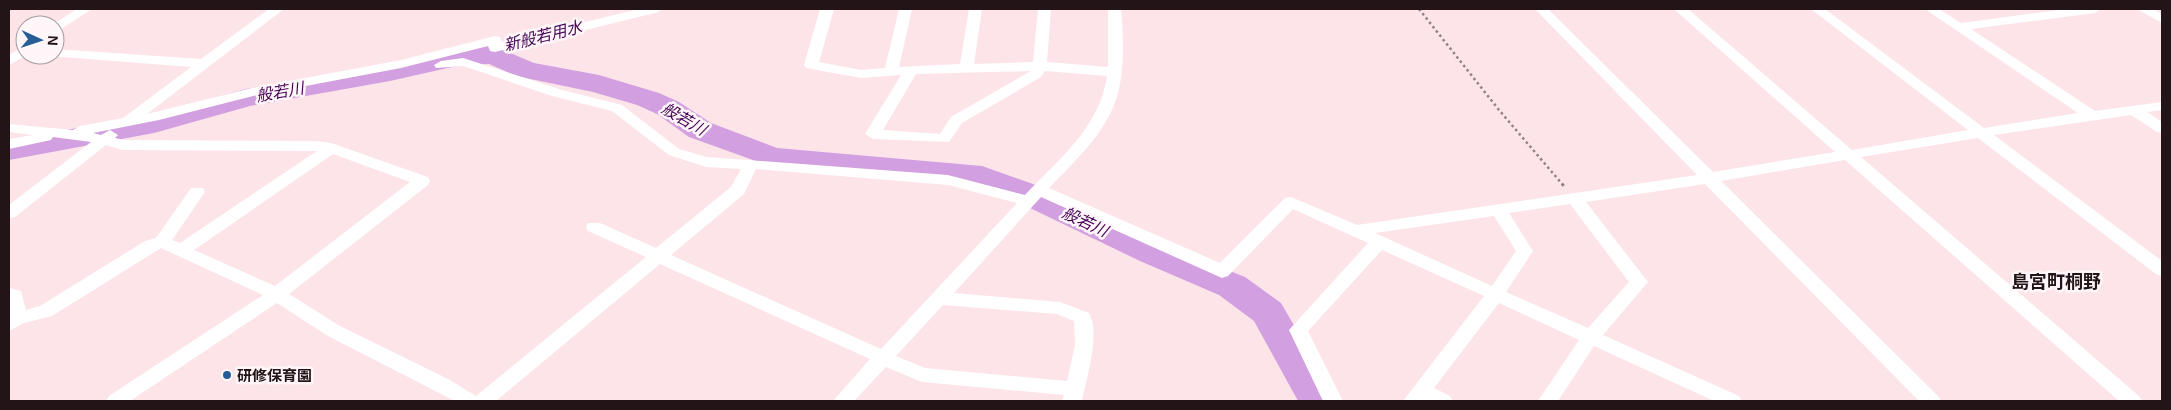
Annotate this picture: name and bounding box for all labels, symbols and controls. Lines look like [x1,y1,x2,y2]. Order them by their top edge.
north arrow [15,15,65,65]
water label: 新般若用水 [502,18,586,54]
text: N [45,35,61,46]
water label: 般若川 [255,79,307,105]
water label: 般若川 [659,100,711,139]
water label: 般若川 [1060,204,1112,241]
district label: 島宮町桐野 [2011,272,2101,292]
place label: 研修保育園 [237,367,312,384]
marker: 研修保育園 [221,369,233,381]

